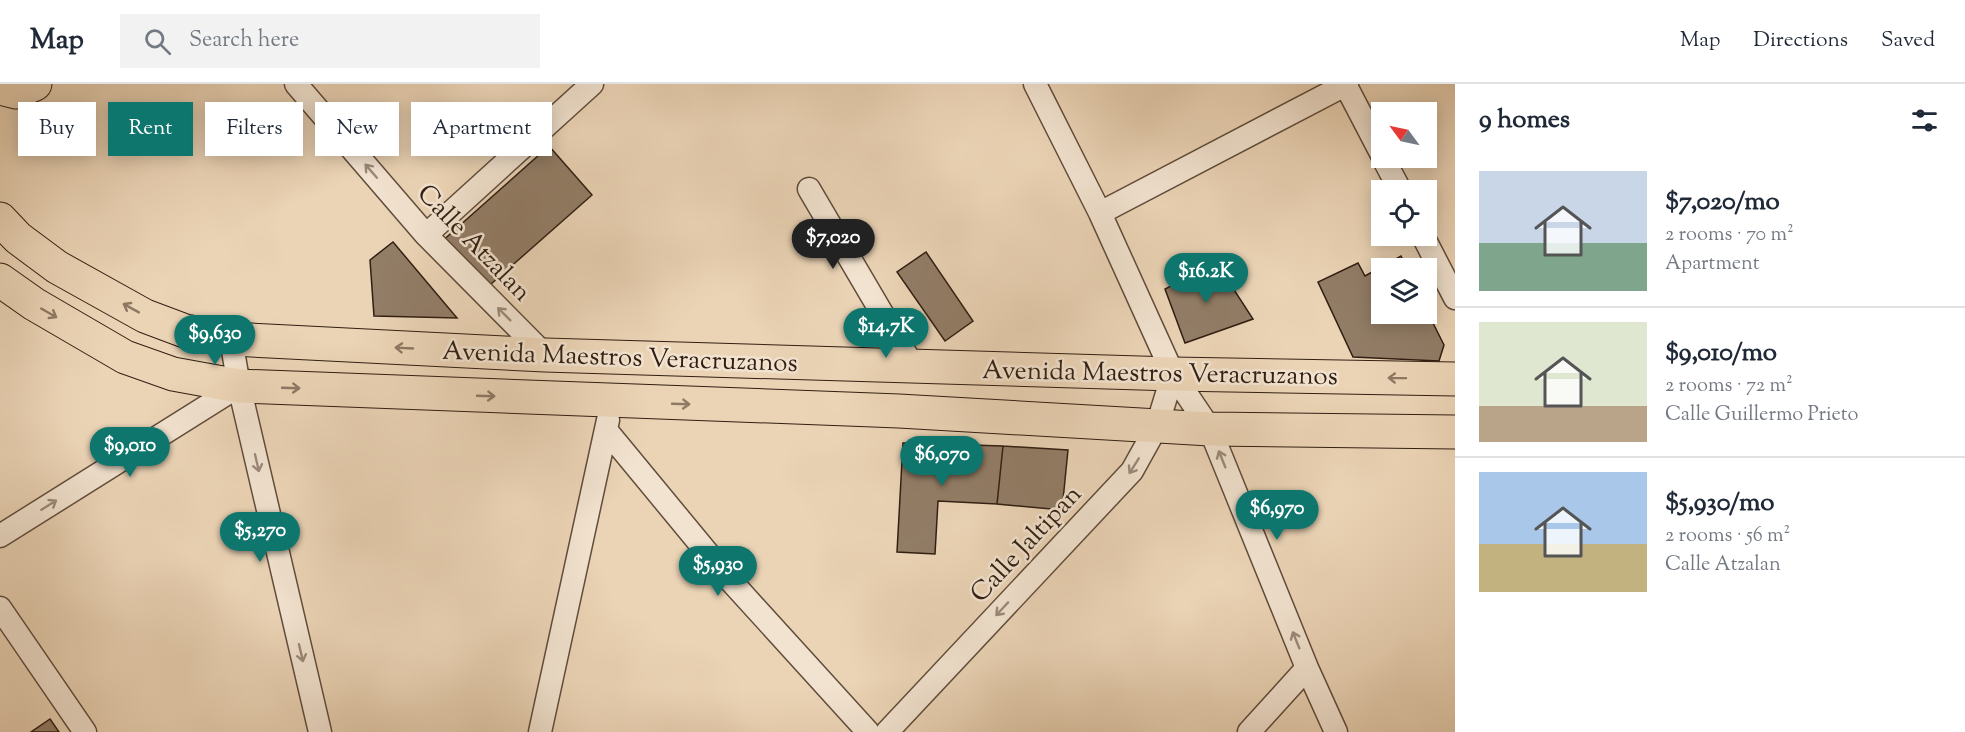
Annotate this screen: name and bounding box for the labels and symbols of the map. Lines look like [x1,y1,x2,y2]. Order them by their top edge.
north arrow [1371,102,1437,168]
one-way arrow [364,164,378,179]
street label: Calle Atzalan [408,177,539,311]
pin: $7,020 [784,219,882,270]
pin: $16.2K [1157,253,1255,304]
one-way arrow [123,302,140,314]
one-way arrow [496,306,511,321]
one-way arrow [40,307,57,319]
pin: $14.7K [837,308,935,359]
pin: $9,630 [166,315,264,366]
street label: Avenida Maestros Veracruzanos [442,334,798,383]
one-way arrow [395,342,415,353]
street label: Avenida Maestros Veracruzanos [982,353,1338,396]
one-way arrow [1387,372,1407,384]
one-way arrow [280,382,300,393]
one-way arrow [475,390,495,402]
one-way arrow [670,398,690,409]
pin: $9,010 [81,427,179,478]
pin: $6,070 [893,436,991,487]
one-way arrow [1216,451,1227,469]
one-way arrow [251,453,263,472]
one-way arrow [1128,457,1140,474]
street label: Calle Jaltipan [963,478,1091,612]
pin: $6,970 [1228,490,1326,541]
one-way arrow [41,499,57,511]
pin: $5,270 [211,512,309,563]
pin: $5,930 [669,546,767,597]
one-way arrow [995,601,1009,616]
one-way arrow [1290,631,1301,650]
one-way arrow [296,643,308,662]

